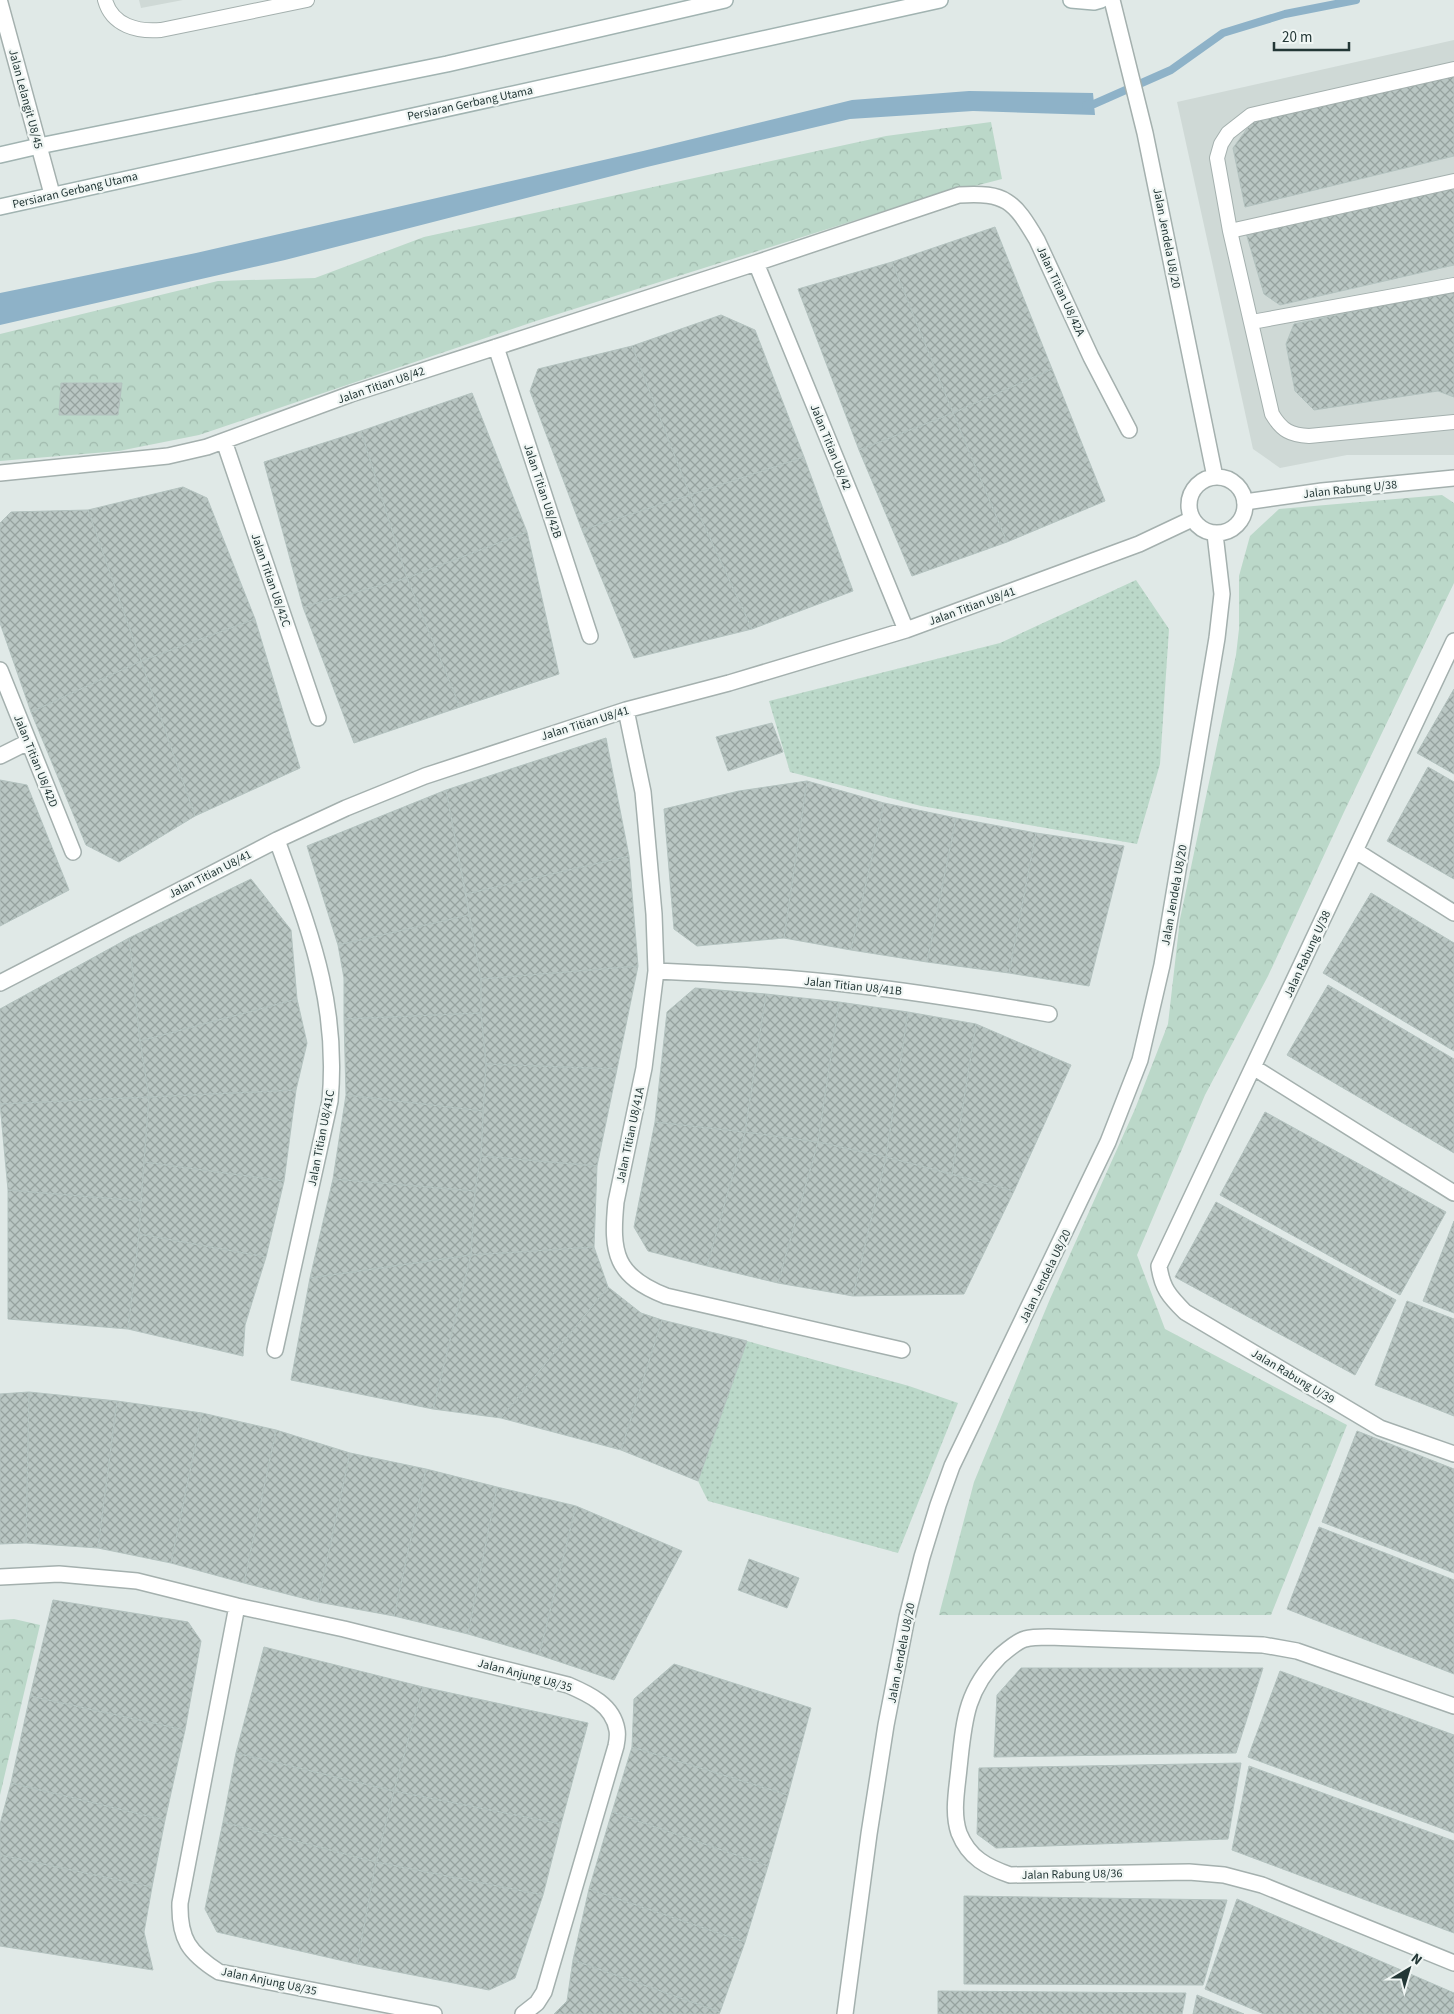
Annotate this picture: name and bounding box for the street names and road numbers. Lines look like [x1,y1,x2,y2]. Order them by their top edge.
street label: Jalan Lelangit U8/45 [4,47,47,151]
street label: Persiaran Gerbang Utama [406,82,535,125]
street label: Persiaran Gerbang Utama [11,168,139,213]
street label: Jalan Jendela U8/20 [1148,186,1185,290]
street label: Jalan Titian U8/42A [1032,243,1089,339]
street label: Jalan Titian U8/42 [335,363,427,408]
street label: Jalan Titian U8/42 [806,402,855,493]
street label: Jalan Titian U8/42B [519,442,566,540]
street label: Jalan Rabung U/38 [1302,476,1398,503]
street label: Jalan Titian U8/42C [247,531,295,629]
street label: Jalan Titian U8/41 [926,583,1018,630]
street label: Jalan Titian U8/41 [539,702,631,745]
street label: Jalan Titian U8/42D [9,712,62,810]
street label: Jalan Jendela U8/20 [1157,843,1192,947]
street label: Jalan Titian U8/41 [166,846,255,903]
street label: Jalan Rabung U/38 [1280,908,1335,1001]
street label: Jalan Titian U8/41B [803,973,903,1000]
street label: Jalan Titian U8/41A [612,1085,649,1185]
street label: Jalan Titian U8/41C [304,1088,339,1188]
street label: Jalan Jendela U8/20 [1015,1227,1075,1326]
street label: Jalan Rabung U/39 [1248,1345,1338,1408]
street label: Jalan Jendela U8/20 [883,1601,920,1705]
street label: Jalan Anjung U8/35 [476,1655,574,1696]
street label: Jalan Rabung U8/36 [1022,1865,1123,1884]
street label: Jalan Anjung U8/35 [220,1963,318,2000]

